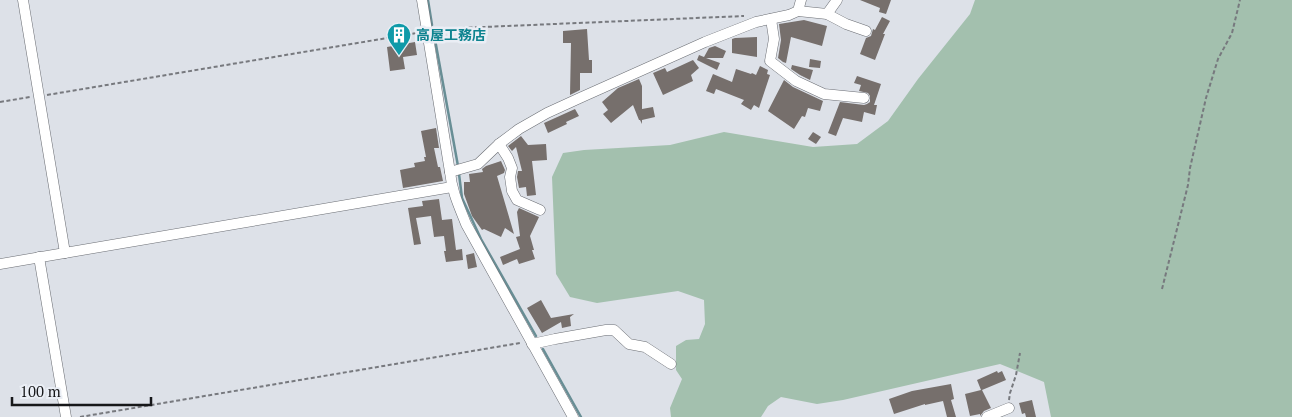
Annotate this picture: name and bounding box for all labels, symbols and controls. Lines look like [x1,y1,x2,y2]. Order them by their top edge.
building icon: 高屋工務店 [386,22,412,56]
place label: 高屋工務店 [416,25,486,44]
scale bar [12,374,151,406]
text: 100 m [20,381,61,401]

